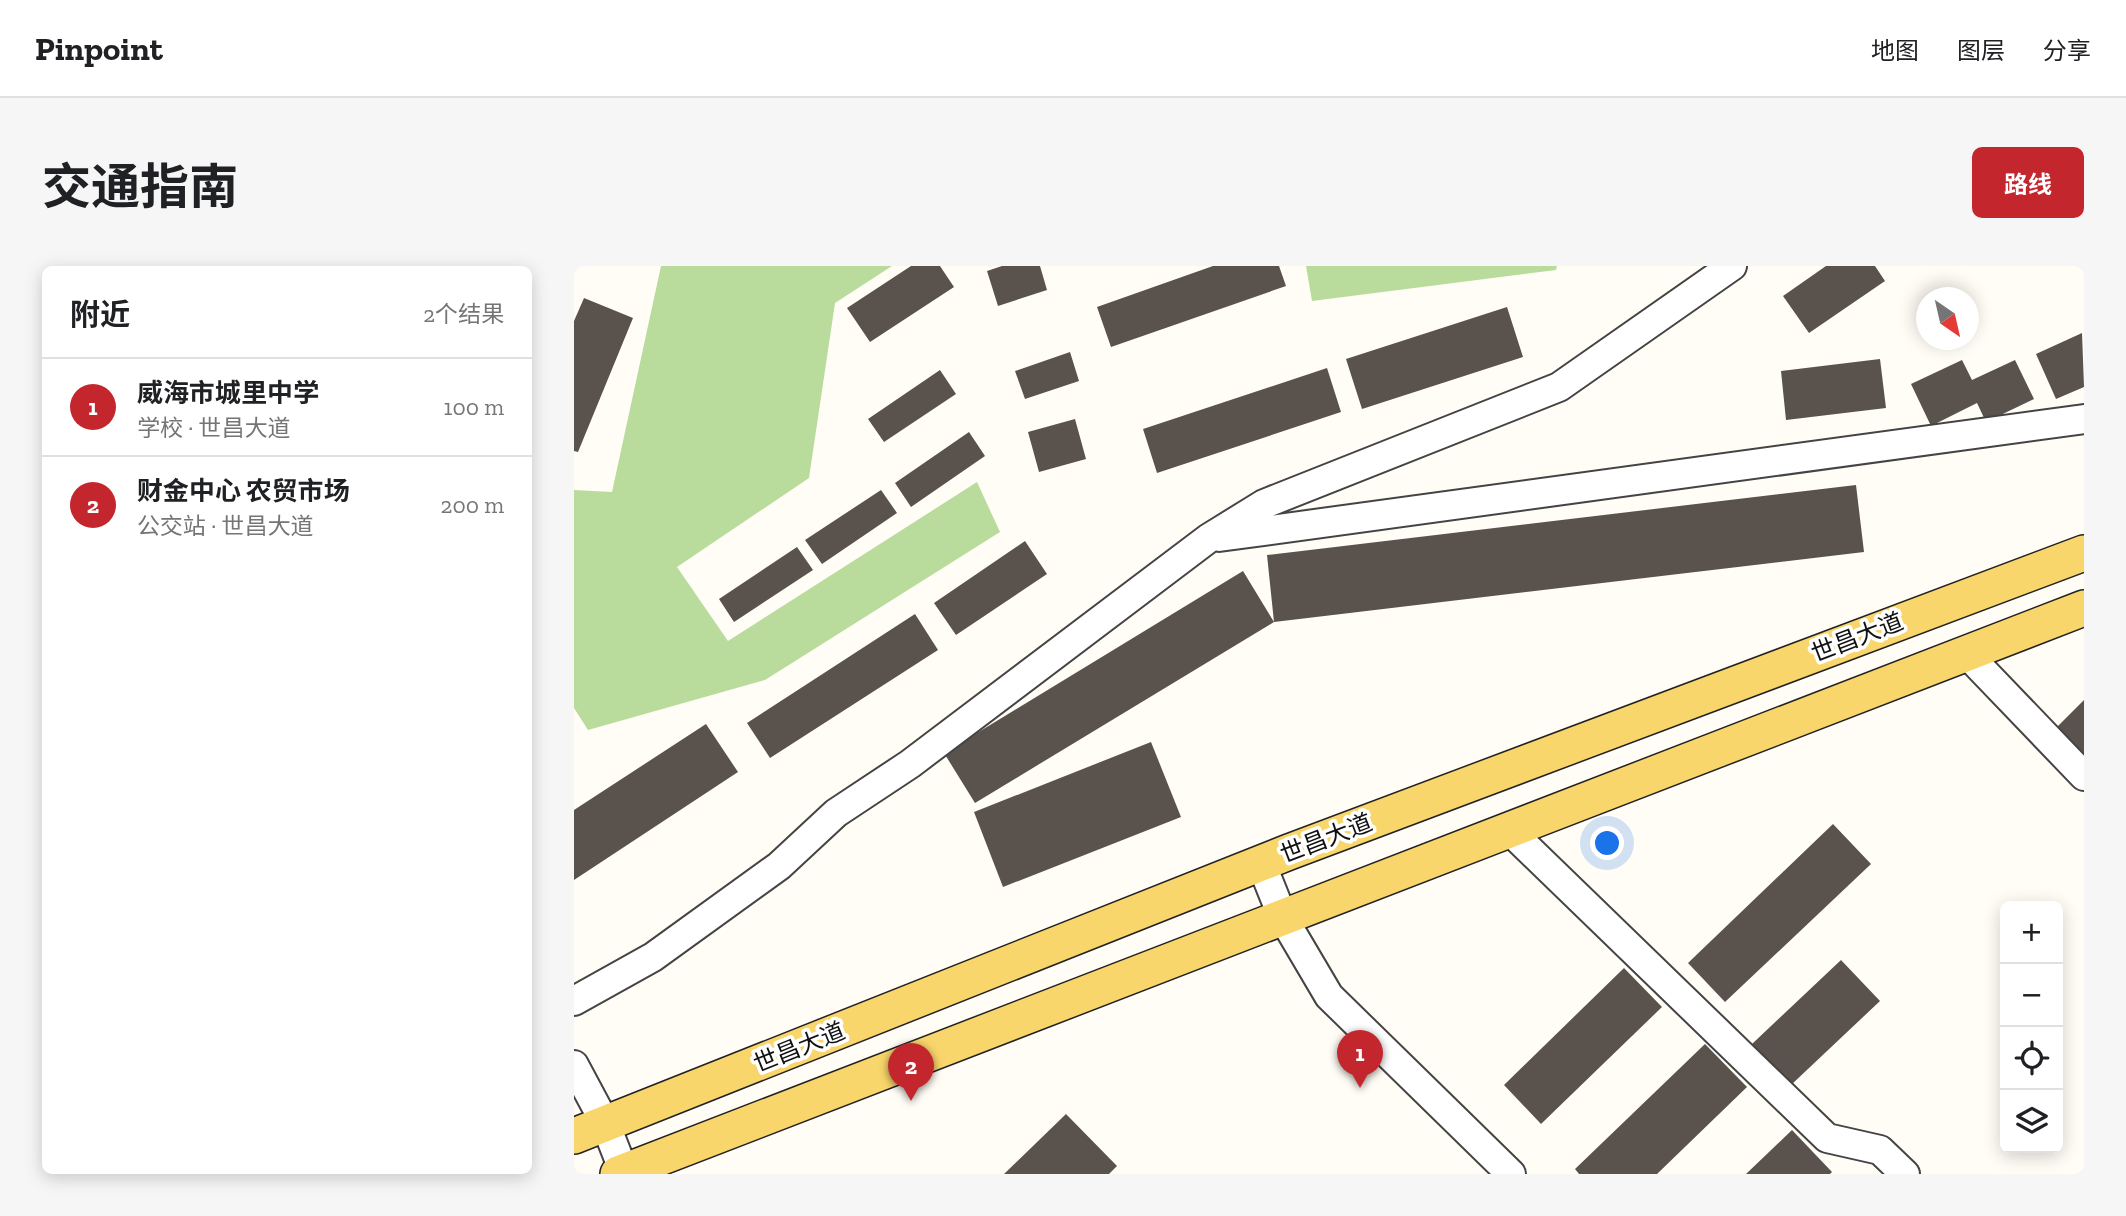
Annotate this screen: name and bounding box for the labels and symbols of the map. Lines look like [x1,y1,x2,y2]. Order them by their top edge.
north arrow [1916,287,1979,350]
street label: 世昌大道 [1807,606,1907,668]
street label: 世昌大道 [1276,807,1376,869]
your location [1590,826,1624,860]
street label: 世昌大道 [749,1016,849,1078]
pin: 1 [1337,1030,1383,1088]
pin: 2 [888,1043,934,1101]

